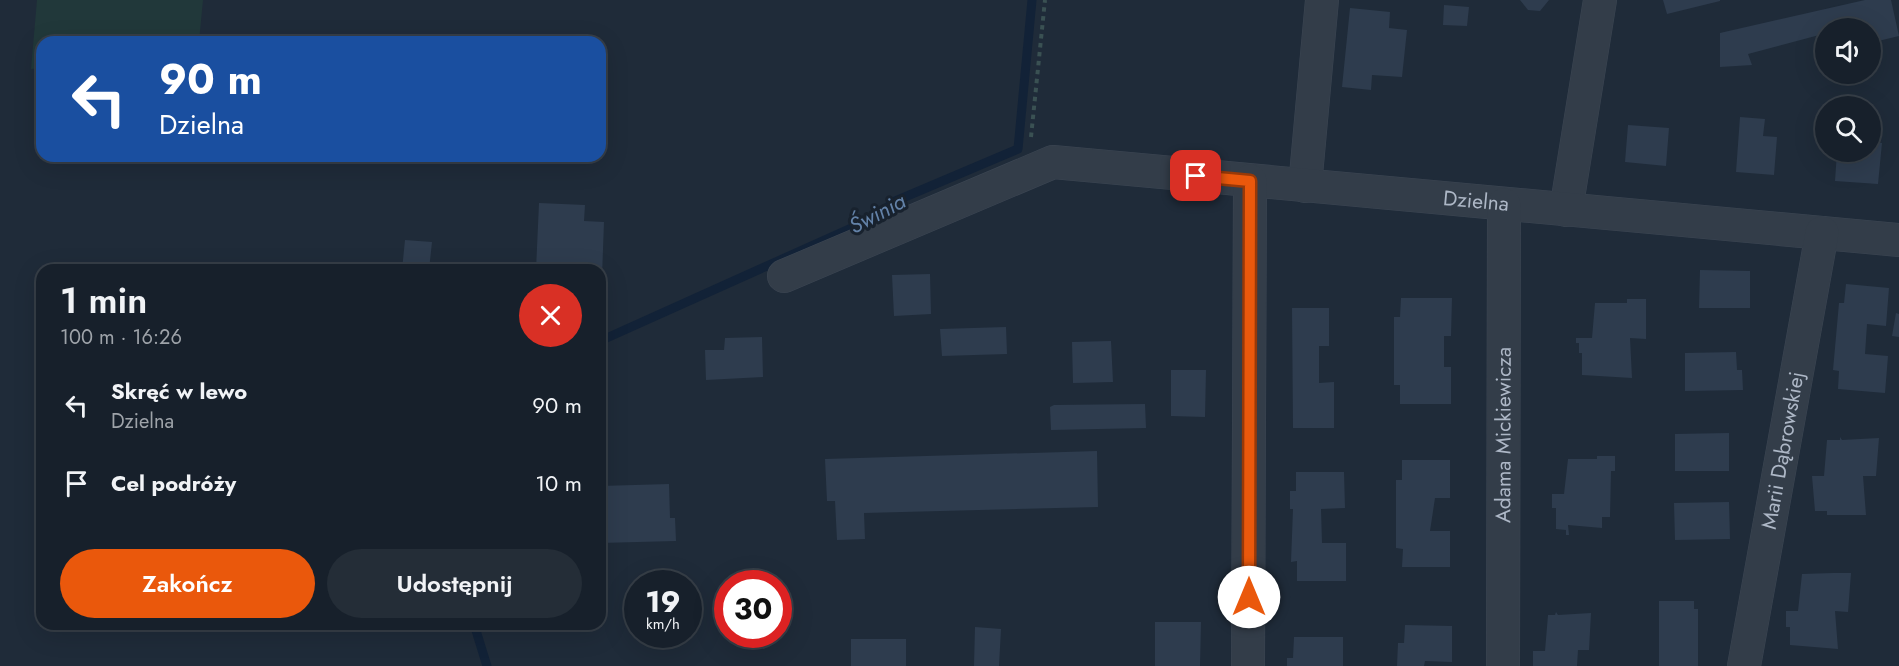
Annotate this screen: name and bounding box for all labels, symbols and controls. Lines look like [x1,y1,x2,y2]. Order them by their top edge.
map controls [1815,18,1881,162]
button: sound [1815,18,1881,84]
text: 90 m [159,49,262,110]
icon: left [60,60,138,138]
button: search [1815,96,1881,162]
text: Dzielna [159,105,244,144]
pin [1170,150,1221,201]
icon: arrive [1179,159,1212,192]
street label: Dzielna [1442,183,1510,219]
water label: Świnia [843,185,911,241]
text: 1 min [60,274,147,326]
button: close [519,284,582,347]
text: 100 m · 16:26 [60,323,182,352]
street label: Adama Mickiewicza [1488,347,1519,523]
street label: Marii Dąbrowskiej [1754,369,1812,532]
text: Skręć w lewo [111,375,247,407]
icon: left [60,389,93,422]
text: 90 m [532,389,582,421]
text: Dzielna [111,407,174,436]
icon: arrive [60,467,93,500]
text: Cel podróży [111,467,236,499]
text: 10 m [535,467,582,499]
button: Zakończ [60,549,315,618]
button: Udostępnij [327,549,582,618]
position arrow [1217,565,1281,629]
speed limit sign: 30 [714,570,792,648]
text: 19 [645,580,681,623]
text: km/h [646,613,680,635]

